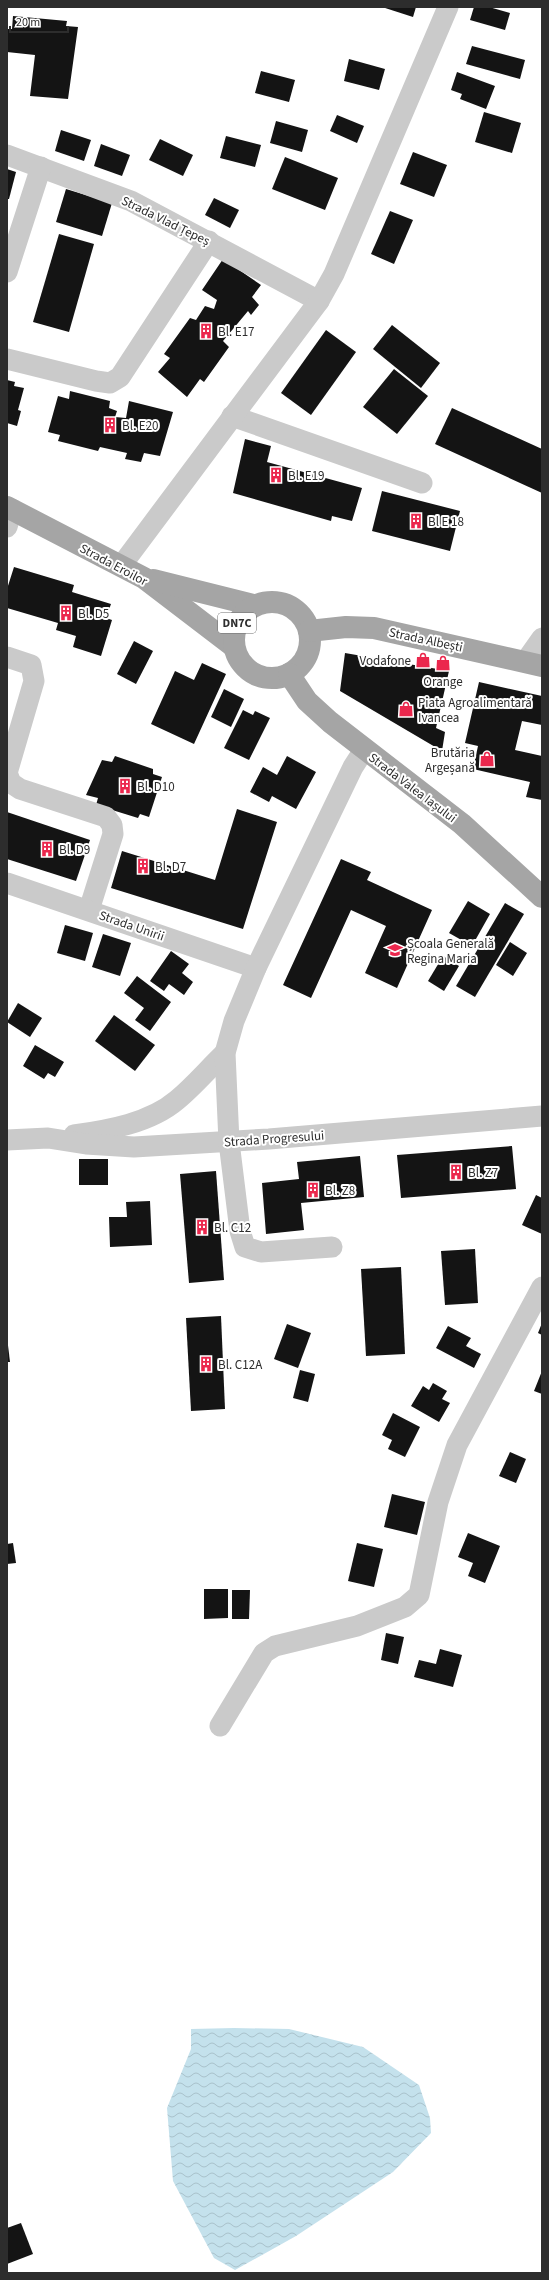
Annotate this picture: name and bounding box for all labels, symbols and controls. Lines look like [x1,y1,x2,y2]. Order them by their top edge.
scale bar [10,8,68,34]
text: 20 m [16,14,40,31]
street label: Strada Vlad Țepeș [118,192,213,250]
building icon: Bl. E17 [197,322,215,340]
place label: Bl. E17 [218,323,255,341]
building icon: Bl. E20 [101,416,119,434]
place label: Bl. E20 [122,417,159,435]
building icon: Bl. E19 [267,466,285,484]
place label: Bl. E19 [288,467,325,485]
building icon: Bl E 18 [407,512,425,530]
place label: Bl E 18 [428,513,464,531]
street label: Strada Eroilor [76,539,151,591]
building icon: Bl. D5 [57,604,75,622]
place label: Bl. D5 [78,605,109,623]
road number: DN7C [218,613,256,633]
street label: Strada Albești [387,623,464,657]
shop icon: Vodafone [414,651,432,669]
place label: Vodafone [359,652,411,670]
shop icon: Orange [434,654,452,672]
place label: Orange [423,673,463,691]
place label: Piata Agroalimentară Ivancea [418,694,532,727]
shop icon: Piata Agroalimentară Ivancea [397,700,415,718]
place label: Brutăria Argeșană [425,744,475,777]
street label: Strada Valea Iașului [365,749,460,827]
shop icon: Brutăria Argeșană [478,750,496,768]
building icon: Bl. D10 [116,777,134,795]
place label: Bl. D10 [137,778,175,796]
building icon: Bl. D9 [38,840,56,858]
place label: Bl. D9 [59,841,90,859]
building icon: Bl. D7 [134,857,152,875]
place label: Bl. D7 [155,858,186,876]
street label: Strada Unirii [97,906,167,945]
place label: Școala Generală Regina Maria [407,935,494,968]
school or university icon: Școala Generală Regina Maria [386,941,404,959]
street label: Strada Progresului [223,1127,325,1151]
building icon: Bl. Z7 [447,1163,465,1181]
place label: Bl. Z7 [468,1164,498,1182]
building icon: Bl. Z8 [304,1181,322,1199]
place label: Bl. Z8 [325,1182,355,1200]
building icon: Bl. C12 [193,1218,211,1236]
place label: Bl. C12 [214,1219,251,1237]
building icon: Bl. C12A [197,1355,215,1373]
place label: Bl. C12A [218,1356,263,1374]

